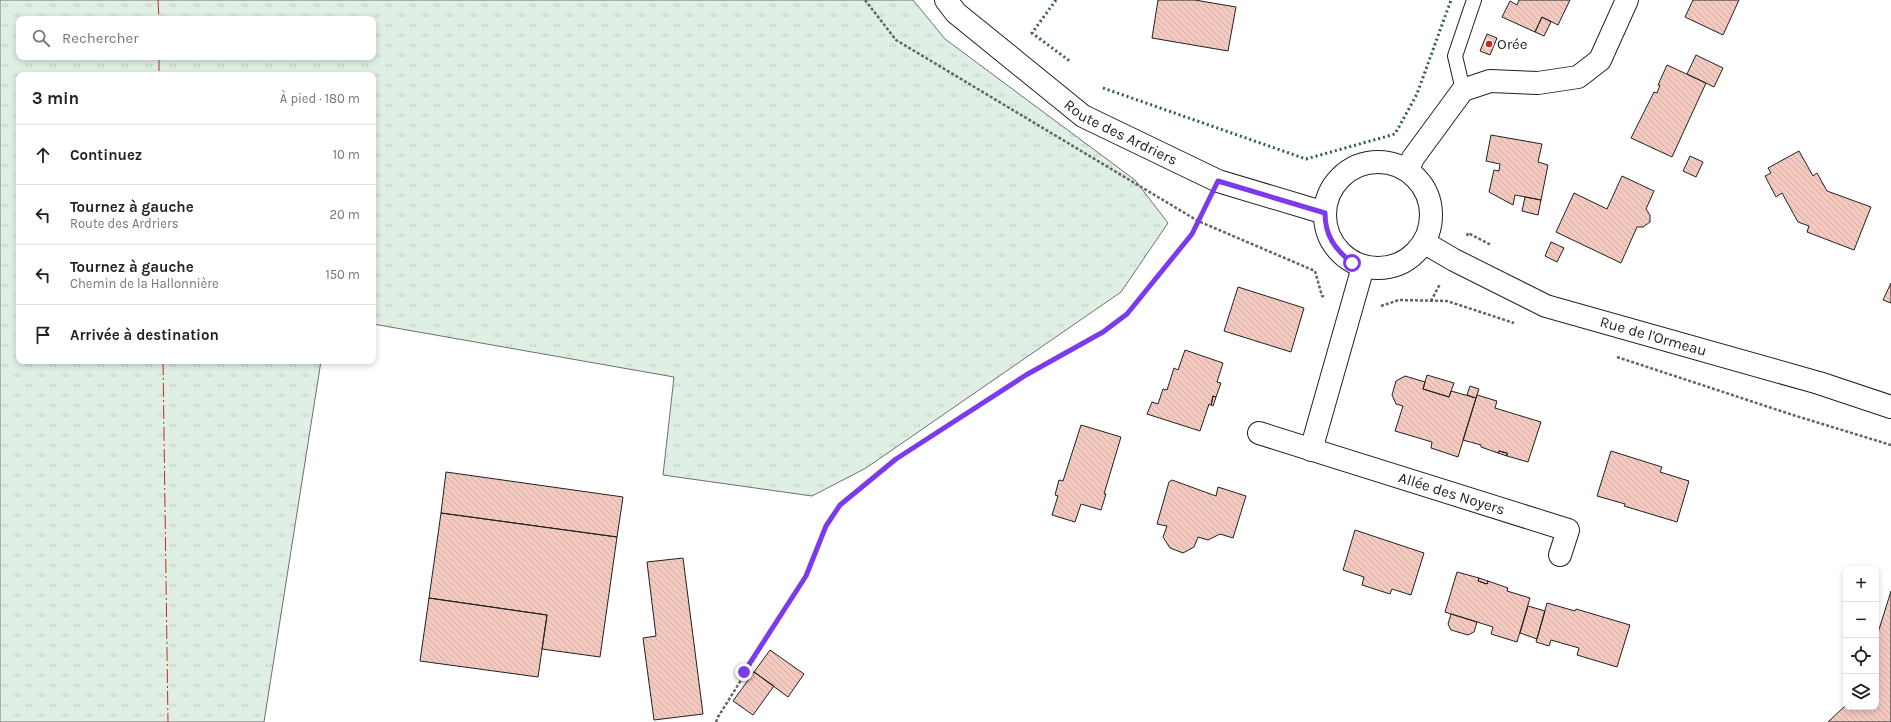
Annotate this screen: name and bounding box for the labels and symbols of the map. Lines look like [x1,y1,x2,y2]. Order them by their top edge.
place label: Orée [1497,35,1528,53]
marker: Orée [1484,39,1494,49]
street label: Route des Ardriers [1061,95,1180,169]
route start [1343,254,1361,272]
street label: Rue de l'Ormeau [1598,313,1709,360]
street label: Allée des Noyers [1396,468,1507,519]
route end [735,663,753,681]

